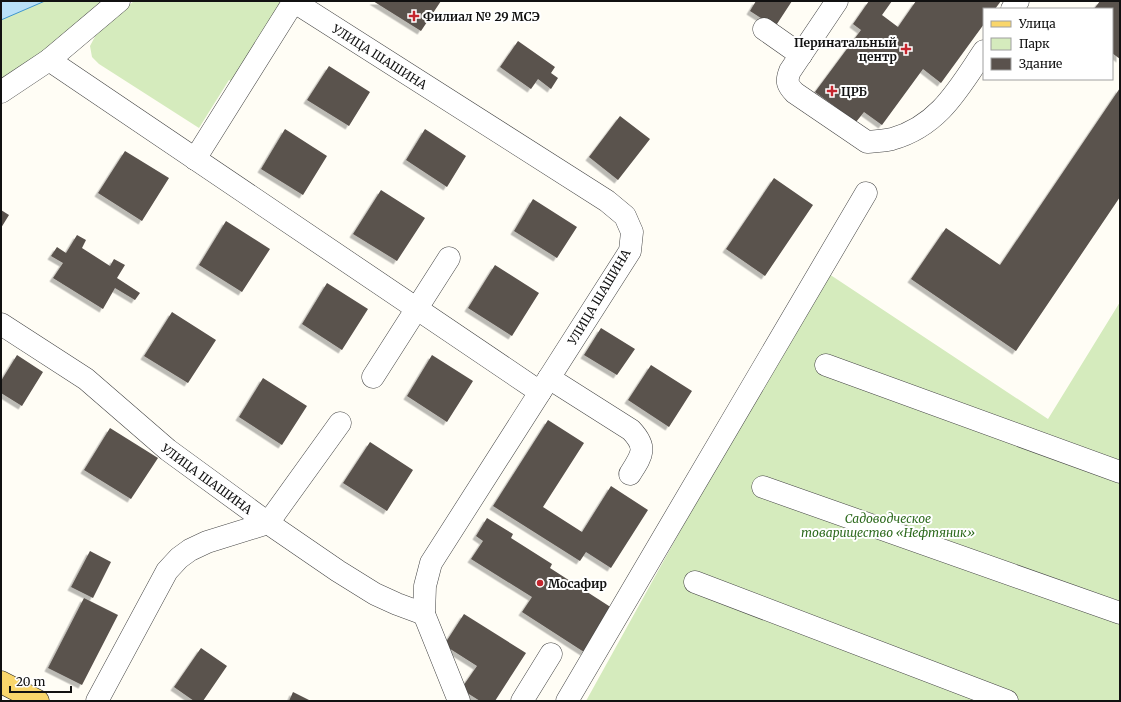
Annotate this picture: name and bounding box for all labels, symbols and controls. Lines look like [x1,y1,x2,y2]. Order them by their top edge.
legend [983,8,1113,80]
place label: Филиал № 29 МСЭ [423,9,540,24]
marker: Филиал № 29 МСЭ [408,10,420,22]
text: Улица [1018,16,1056,31]
street label: УЛИЦА ШАШИНА [329,20,430,92]
place label: Перинатальный центр [794,35,898,64]
text: Парк [1019,36,1050,51]
marker: Перинатальный центр [900,43,912,55]
text: Здание [1019,56,1062,71]
place label: ЦРБ [841,84,867,99]
marker: ЦРБ [826,85,838,97]
street label: УЛИЦА ШАШИНА [564,246,634,349]
street label: УЛИЦА ШАШИНА [158,440,256,517]
park label: Садоводческое товарищество «Нефтяник» [801,511,975,540]
place label: Мосафир [548,576,607,591]
marker: Мосафир [535,578,545,588]
scale bar [10,668,71,694]
text: 20 m [16,674,45,689]

